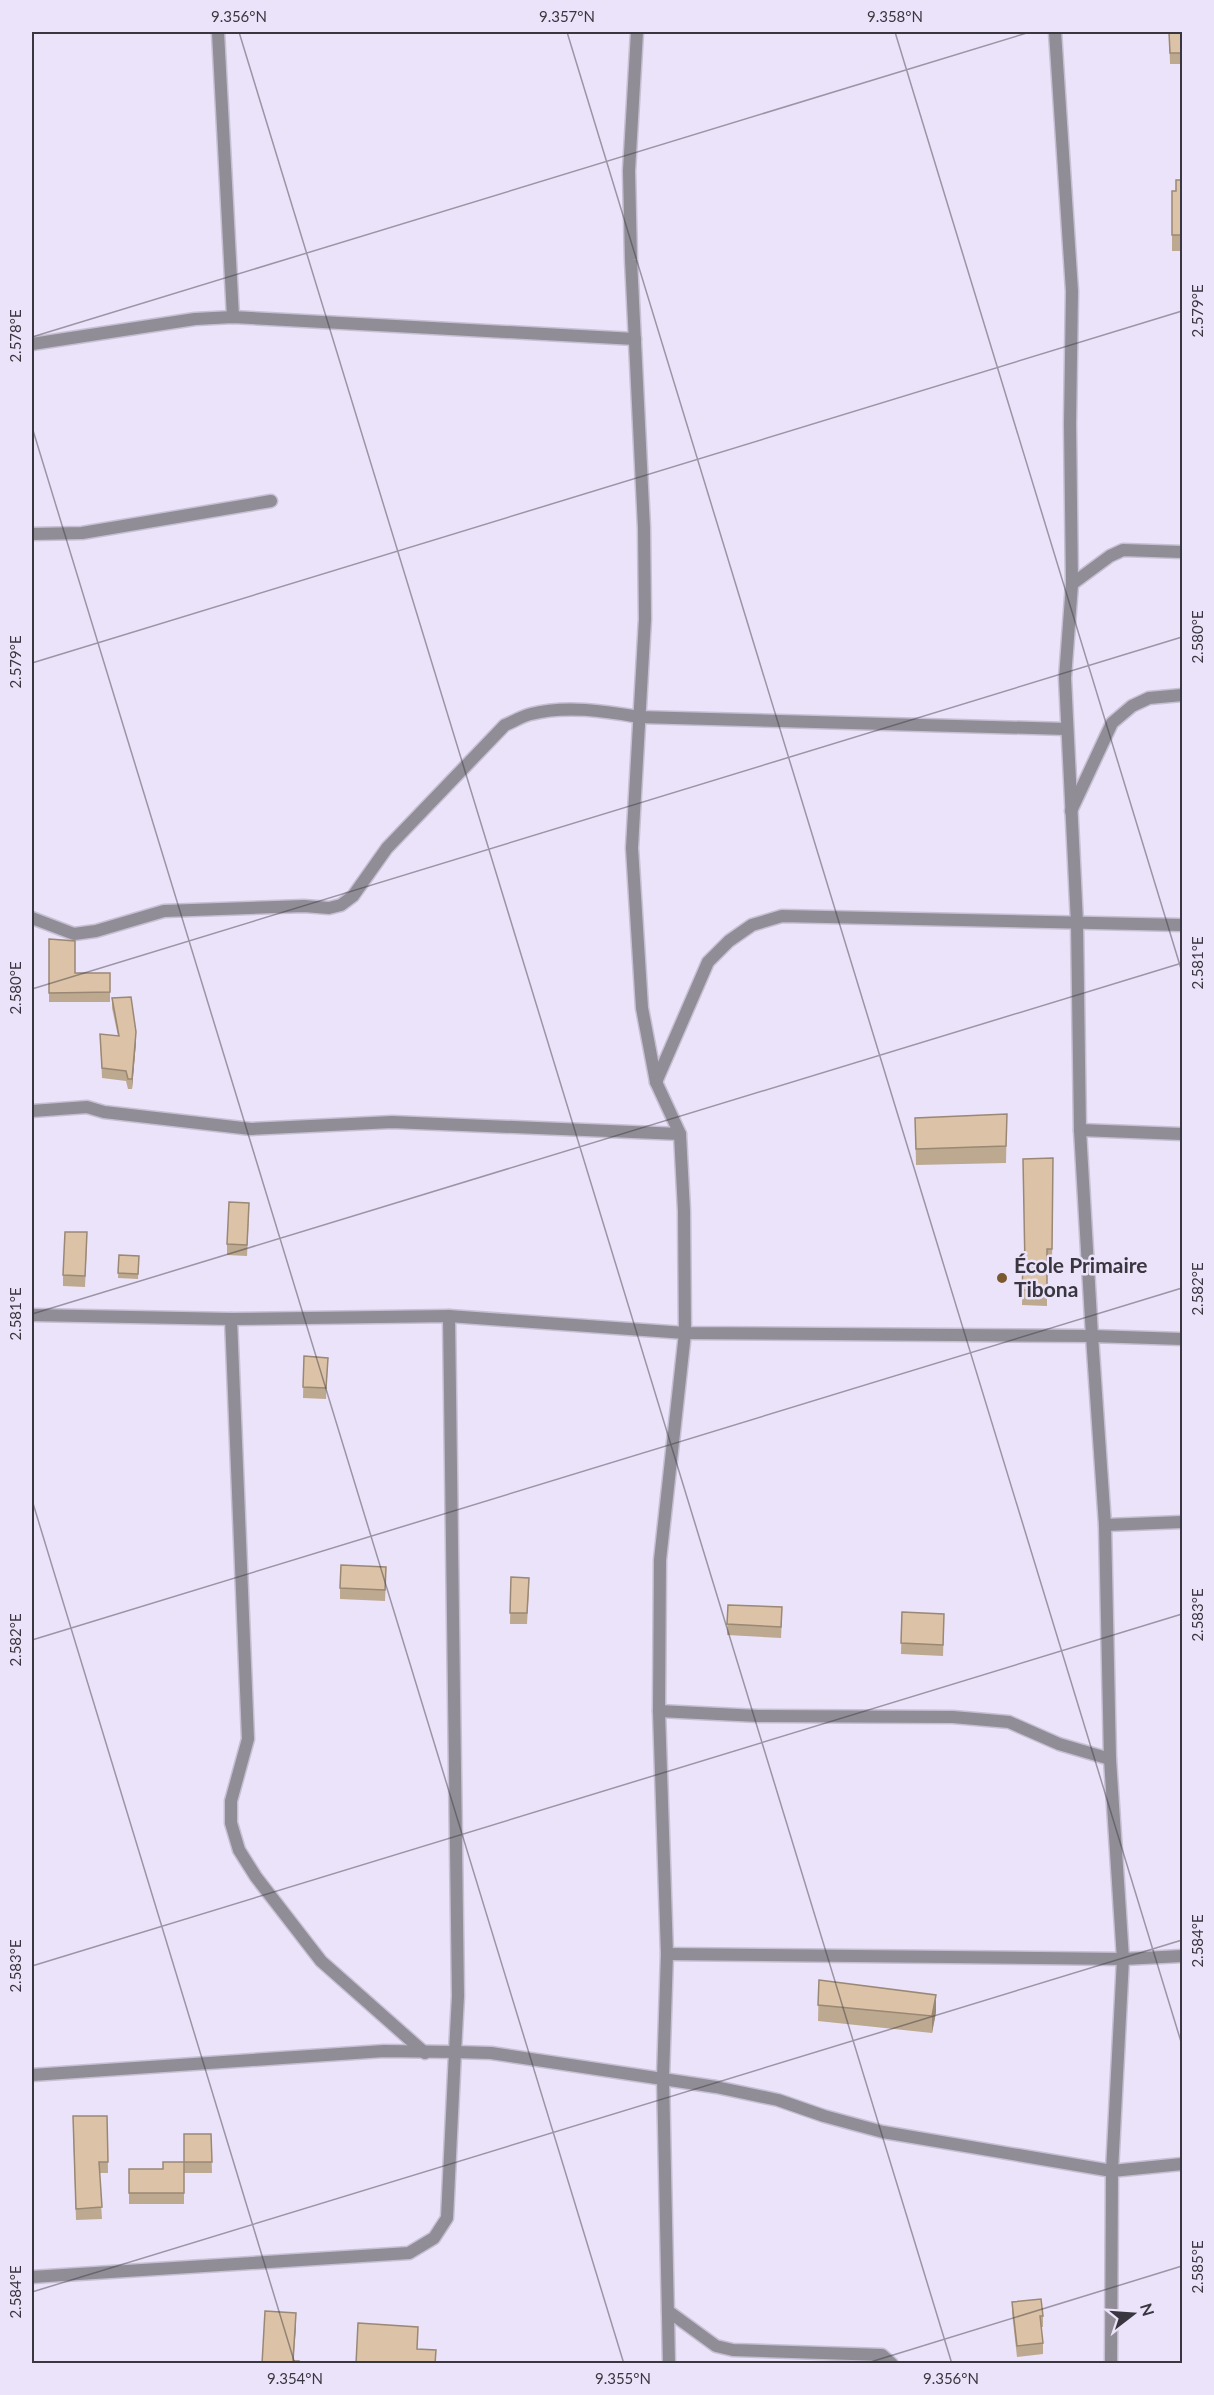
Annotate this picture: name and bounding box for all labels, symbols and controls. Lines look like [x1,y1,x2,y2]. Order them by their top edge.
text: 9.356°N [211,7,267,25]
text: 9.357°N [539,7,595,25]
text: 9.358°N [867,7,923,25]
text: 2.579°E [1188,284,1206,338]
text: 2.578°E [6,309,24,363]
text: 2.580°E [1188,610,1206,664]
text: 2.579°E [6,635,24,689]
text: 2.581°E [1188,936,1206,990]
text: 2.580°E [6,961,24,1015]
place label: École Primaire Tibona [1014,1252,1148,1301]
text: 2.582°E [1188,1262,1206,1316]
marker: École Primaire Tibona [995,1271,1009,1285]
text: 2.581°E [6,1287,24,1341]
text: 2.583°E [1188,1588,1206,1642]
text: 2.582°E [6,1613,24,1667]
text: 2.584°E [1188,1914,1206,1968]
text: 2.583°E [6,1939,24,1993]
text: 2.585°E [1188,2240,1206,2294]
text: 2.584°E [6,2265,24,2319]
north arrow [1103,2284,1163,2344]
text: N [1137,2301,1159,2318]
text: 9.354°N [267,2369,323,2387]
text: 9.355°N [595,2369,651,2387]
text: 9.356°N [923,2369,979,2387]

